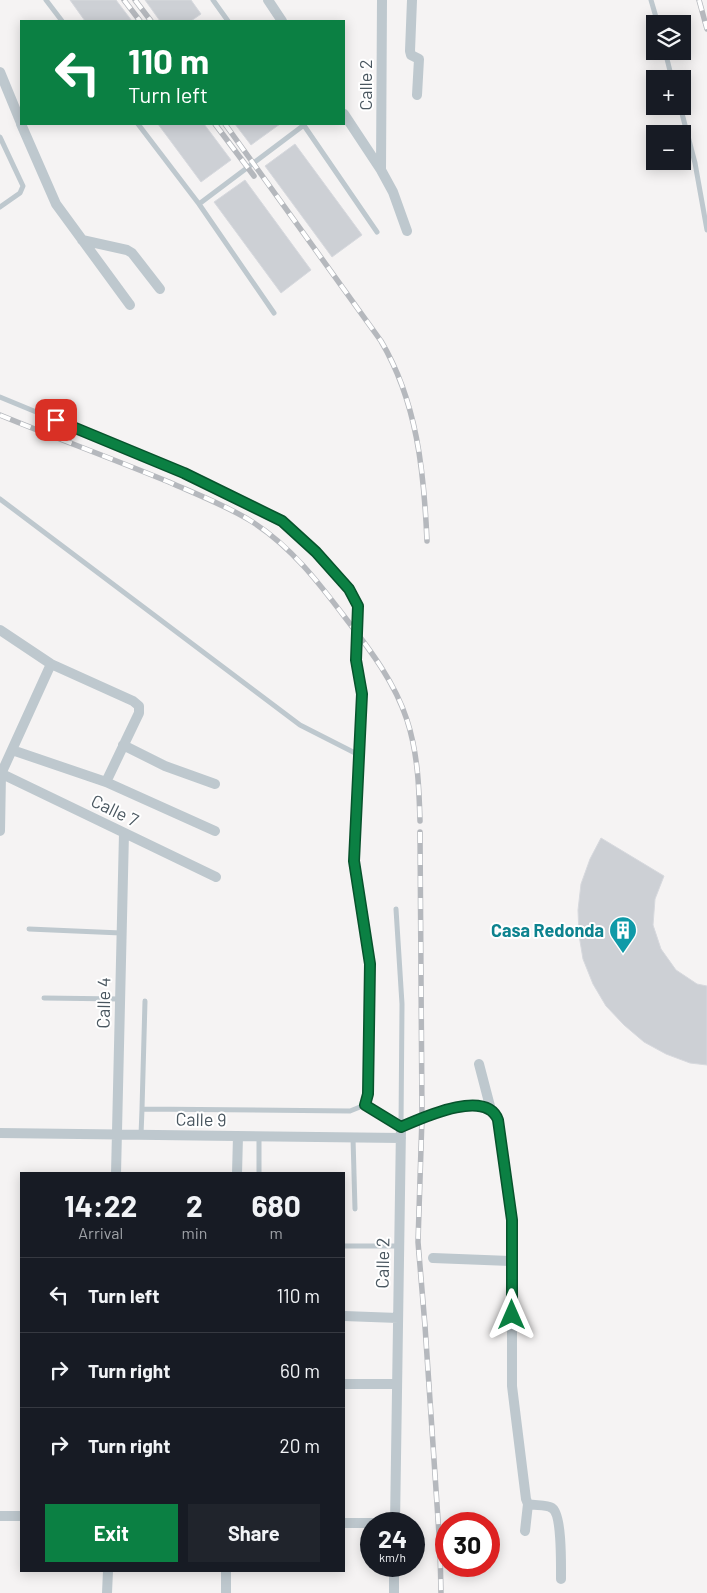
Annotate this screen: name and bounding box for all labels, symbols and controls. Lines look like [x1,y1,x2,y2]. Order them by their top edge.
map controls [646,15,691,170]
button: layers [646,15,691,60]
text: 110 m [128,39,209,81]
icon: left [45,40,110,105]
street label: Calle 2 [354,59,376,111]
button: + [646,70,691,115]
text: Turn left [128,81,208,107]
button: − [646,125,691,170]
pin [35,399,77,441]
icon: arrive [42,406,70,434]
street label: Calle 7 [88,789,143,831]
building icon: Casa Redonda [608,915,638,954]
place label: Casa Redonda [491,919,604,941]
street label: Calle 4 [92,977,114,1029]
street label: Calle 9 [175,1108,227,1130]
text: 14:22 [64,1187,137,1223]
text: 2 [186,1187,203,1223]
text: 680 [251,1187,301,1223]
text: Arrival [78,1223,123,1242]
text: min [181,1223,207,1242]
text: m [270,1223,283,1242]
street label: Calle 2 [371,1237,393,1289]
icon: left [45,1281,73,1309]
text: Turn left [88,1284,159,1307]
text: 110 m [276,1284,320,1307]
position arrow [485,1288,537,1340]
icon: right [45,1356,73,1384]
text: Turn right [88,1359,170,1382]
text: 60 m [280,1359,320,1382]
icon: right [45,1431,73,1459]
text: Turn right [88,1434,170,1457]
text: 20 m [280,1434,320,1457]
button: Exit [45,1504,178,1562]
button: Share [188,1504,320,1562]
speed limit sign: 30 [435,1512,500,1577]
text: 24 [378,1523,407,1553]
text: km/h [379,1550,406,1564]

